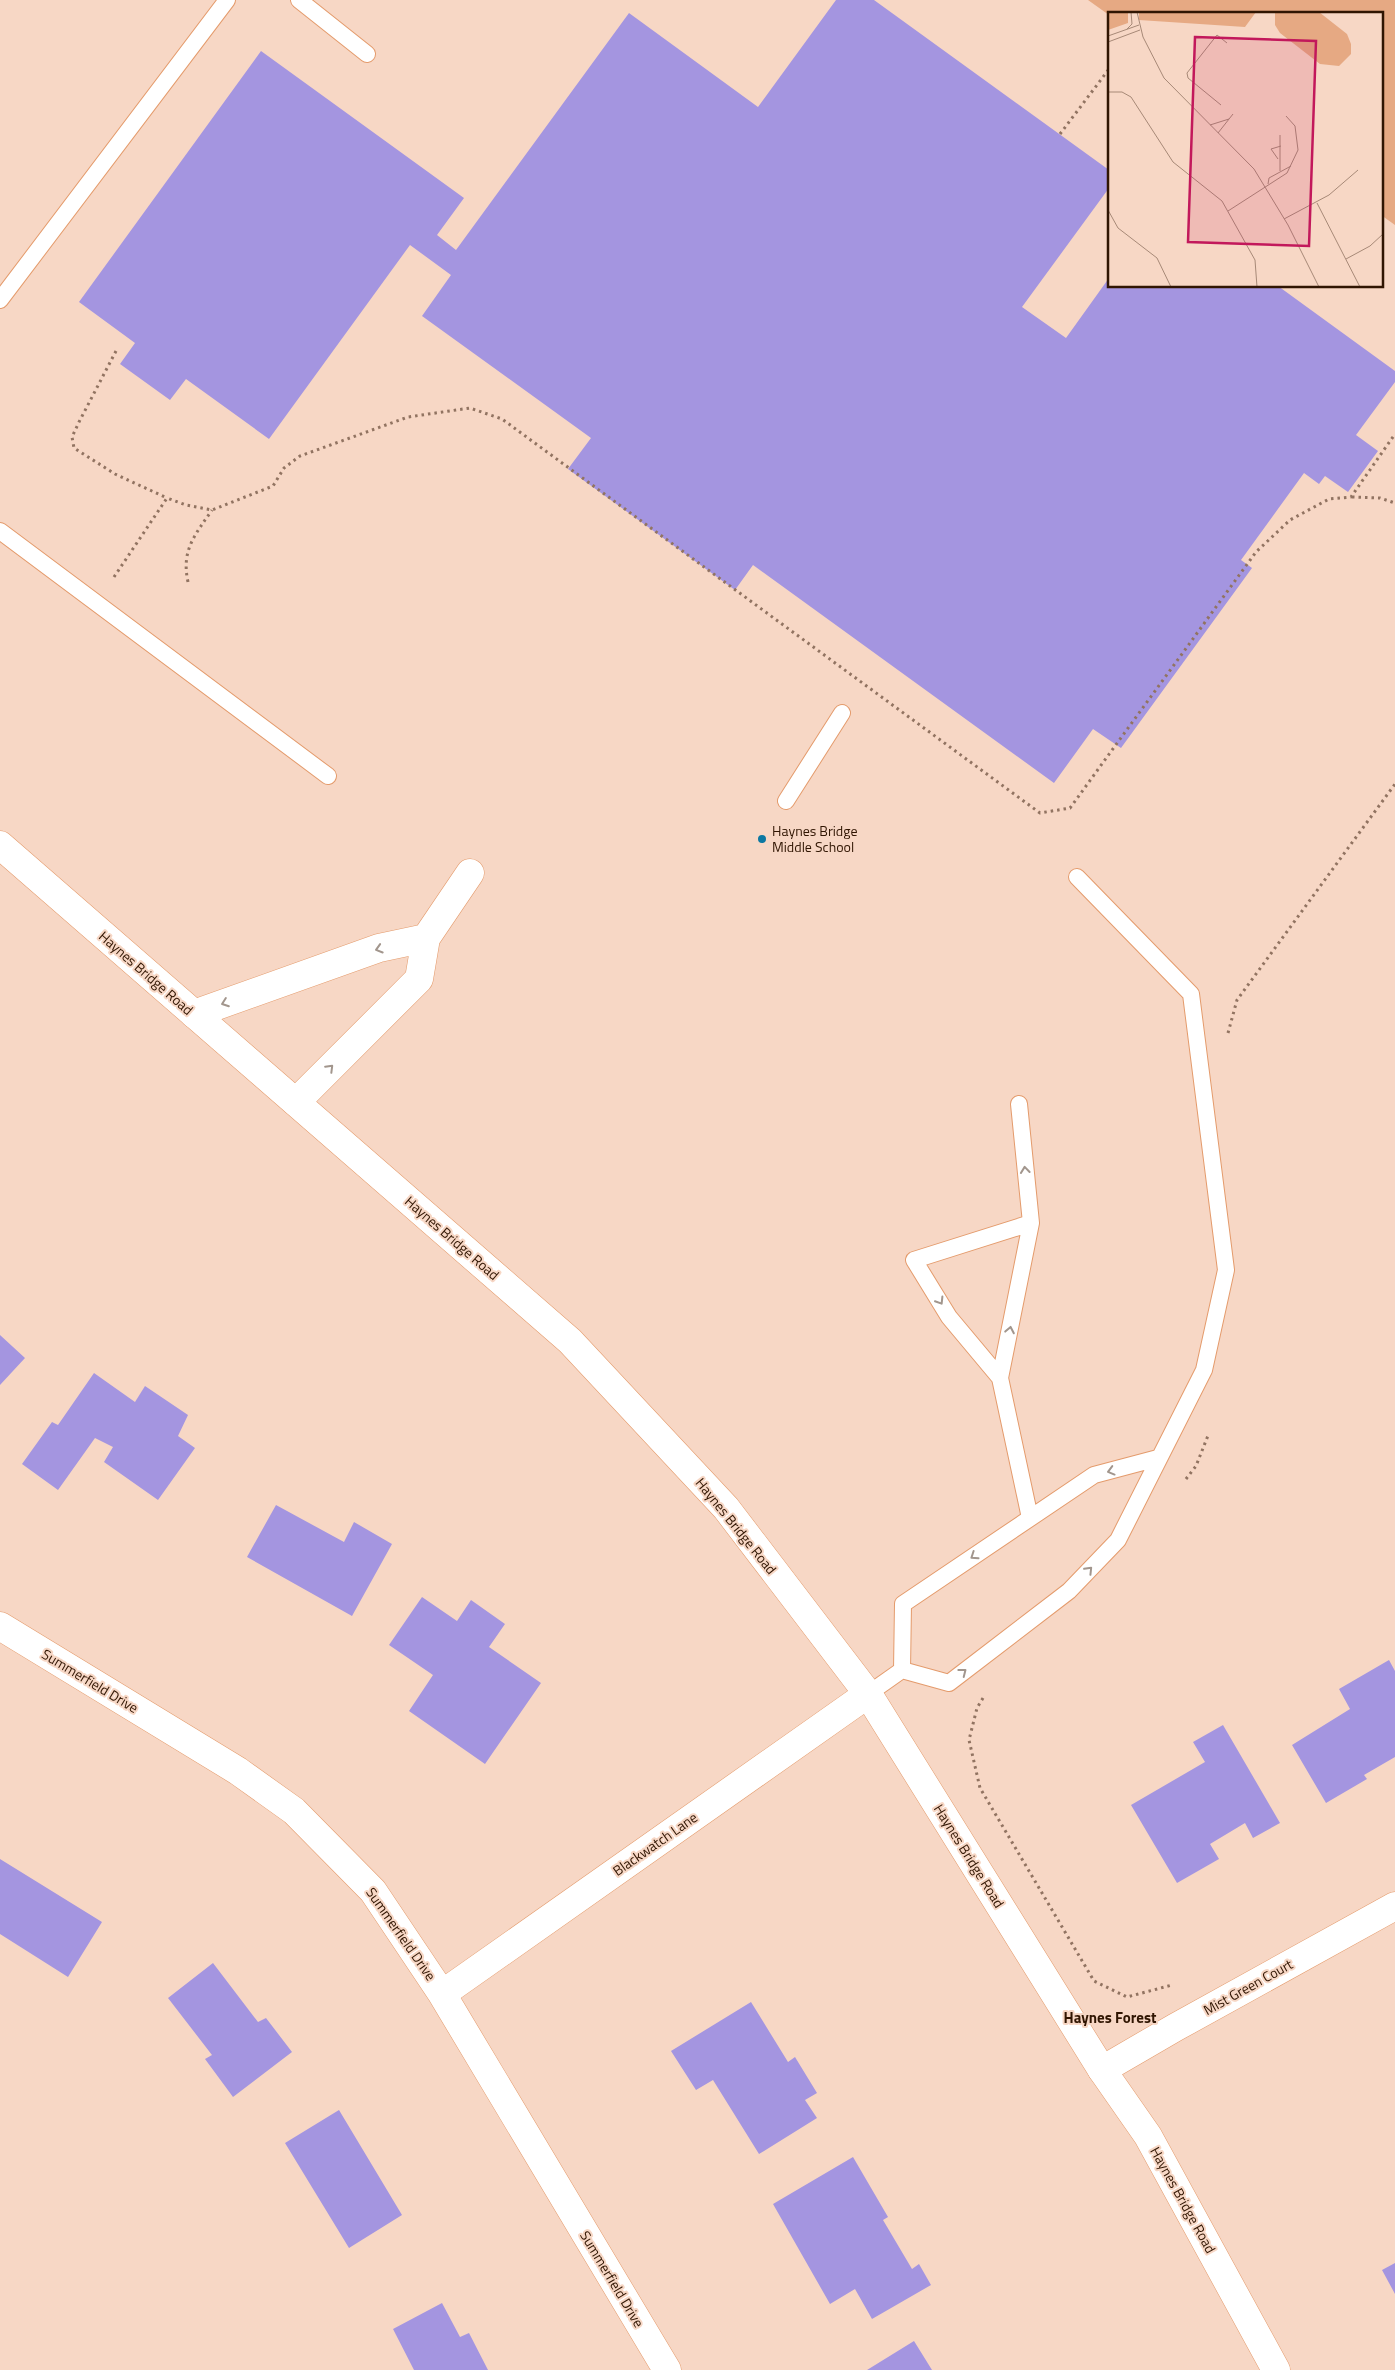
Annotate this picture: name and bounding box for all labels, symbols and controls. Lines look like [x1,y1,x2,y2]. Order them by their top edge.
inset map [1108,12,1382,288]
place label: Haynes Bridge Middle School [772,820,858,857]
marker: Haynes Bridge Middle School [756,833,768,845]
street label: Haynes Bridge Road [95,926,198,1020]
one-way arrow [375,944,383,954]
one-way arrow [222,997,230,1007]
one-way arrow [325,1065,334,1074]
one-way arrow [1020,1165,1031,1173]
street label: Haynes Bridge Road [401,1191,504,1285]
one-way arrow [933,1296,943,1305]
one-way arrow [1004,1325,1014,1334]
one-way arrow [1107,1465,1115,1476]
street label: Haynes Bridge Road [691,1473,782,1579]
one-way arrow [970,1550,979,1559]
one-way arrow [1083,1567,1092,1576]
street label: Summerfield Drive [38,1643,143,1718]
one-way arrow [957,1670,966,1678]
street label: Haynes Bridge Road [929,1800,1010,1912]
street label: Blackwatch Lane [608,1807,701,1881]
street label: Summerfield Drive [361,1883,441,1985]
street label: Mist Green Court [1199,1953,1296,2020]
district label: Haynes Forest [1063,2006,1157,2029]
street label: Haynes Bridge Road [1145,2143,1221,2257]
street label: Summerfield Drive [575,2226,650,2331]

